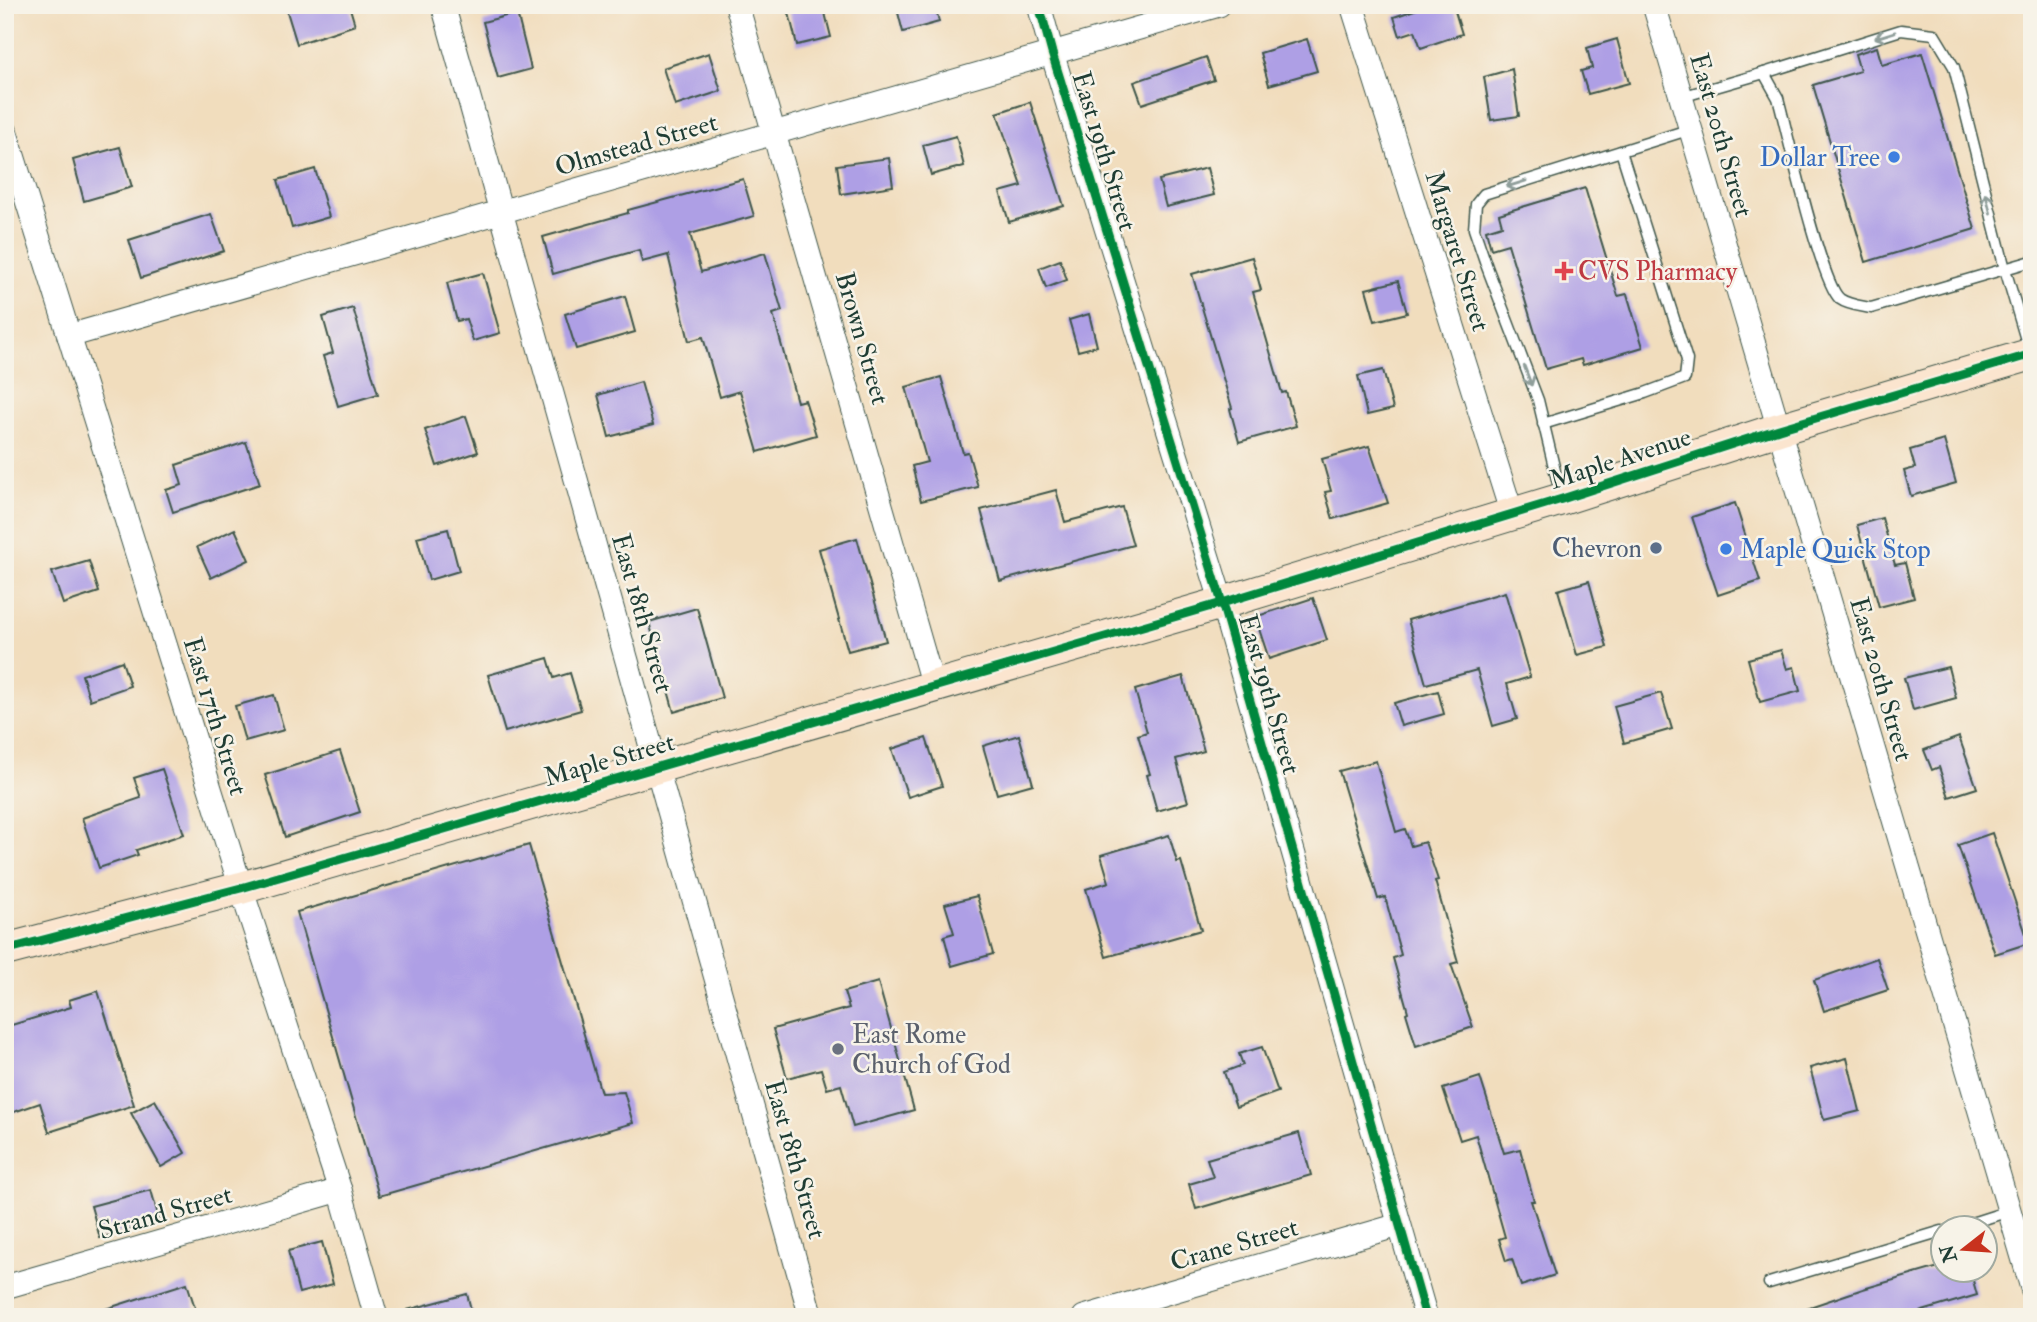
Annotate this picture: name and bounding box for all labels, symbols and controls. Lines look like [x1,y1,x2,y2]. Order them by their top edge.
one-way arrow [1875,30,1897,43]
street label: East 20th Street [1682,50,1760,221]
street label: East 19th Street [1065,68,1143,235]
street label: Olmstead Street [551,106,721,183]
place label: Dollar Tree [1759,142,1880,174]
marker: Dollar Tree [1886,149,1902,165]
street label: Margaret Street [1418,167,1497,335]
one-way arrow [1505,179,1527,192]
one-way arrow [1981,192,1994,215]
place label: CVS Pharmacy [1578,256,1738,288]
marker: CVS Pharmacy [1556,263,1572,279]
street label: Brown Street [828,268,896,408]
one-way arrow [1523,364,1536,386]
street label: Maple Avenue [1546,421,1696,498]
street label: East 18th Street [604,530,680,696]
place label: Chevron [1552,533,1642,565]
place label: Maple Quick Stop [1740,534,1931,567]
marker: Chevron [1648,540,1664,556]
marker: Maple Quick Stop [1718,541,1734,557]
street label: East 20th Street [1842,594,1920,765]
street label: East 19th Street [1231,611,1307,778]
street label: East 17th Street [176,633,254,799]
street label: Maple Street [540,726,678,795]
place label: East Rome Church of God [852,1019,1011,1081]
marker: East Rome Church of God [830,1041,846,1057]
street label: East 18th Street [757,1076,833,1242]
street label: Strand Street [95,1179,236,1247]
street label: Crane Street [1167,1211,1302,1278]
north arrow [1928,1214,1998,1284]
text: N [1934,1241,1963,1266]

